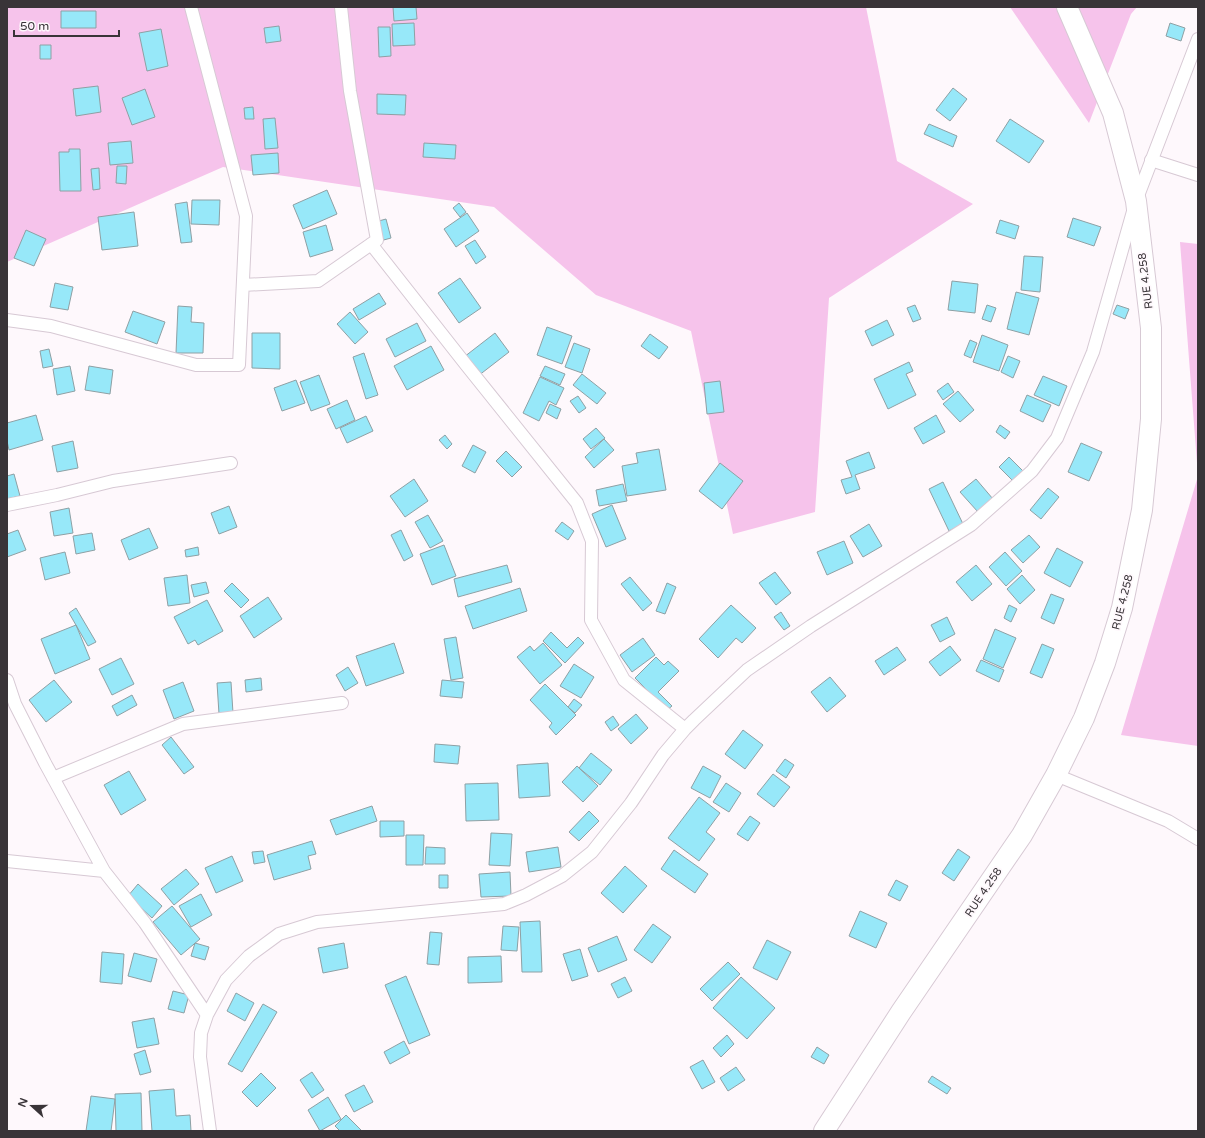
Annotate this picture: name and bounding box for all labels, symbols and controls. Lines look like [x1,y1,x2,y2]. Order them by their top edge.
scale bar [14,12,119,38]
text: 50 m [20,19,49,33]
street label: RUE 4.258 [1136,252,1155,310]
street label: RUE 4.258 [1109,573,1136,631]
street label: RUE 4.258 [962,865,1005,919]
north arrow [12,1086,52,1126]
text: N [15,1096,31,1109]

